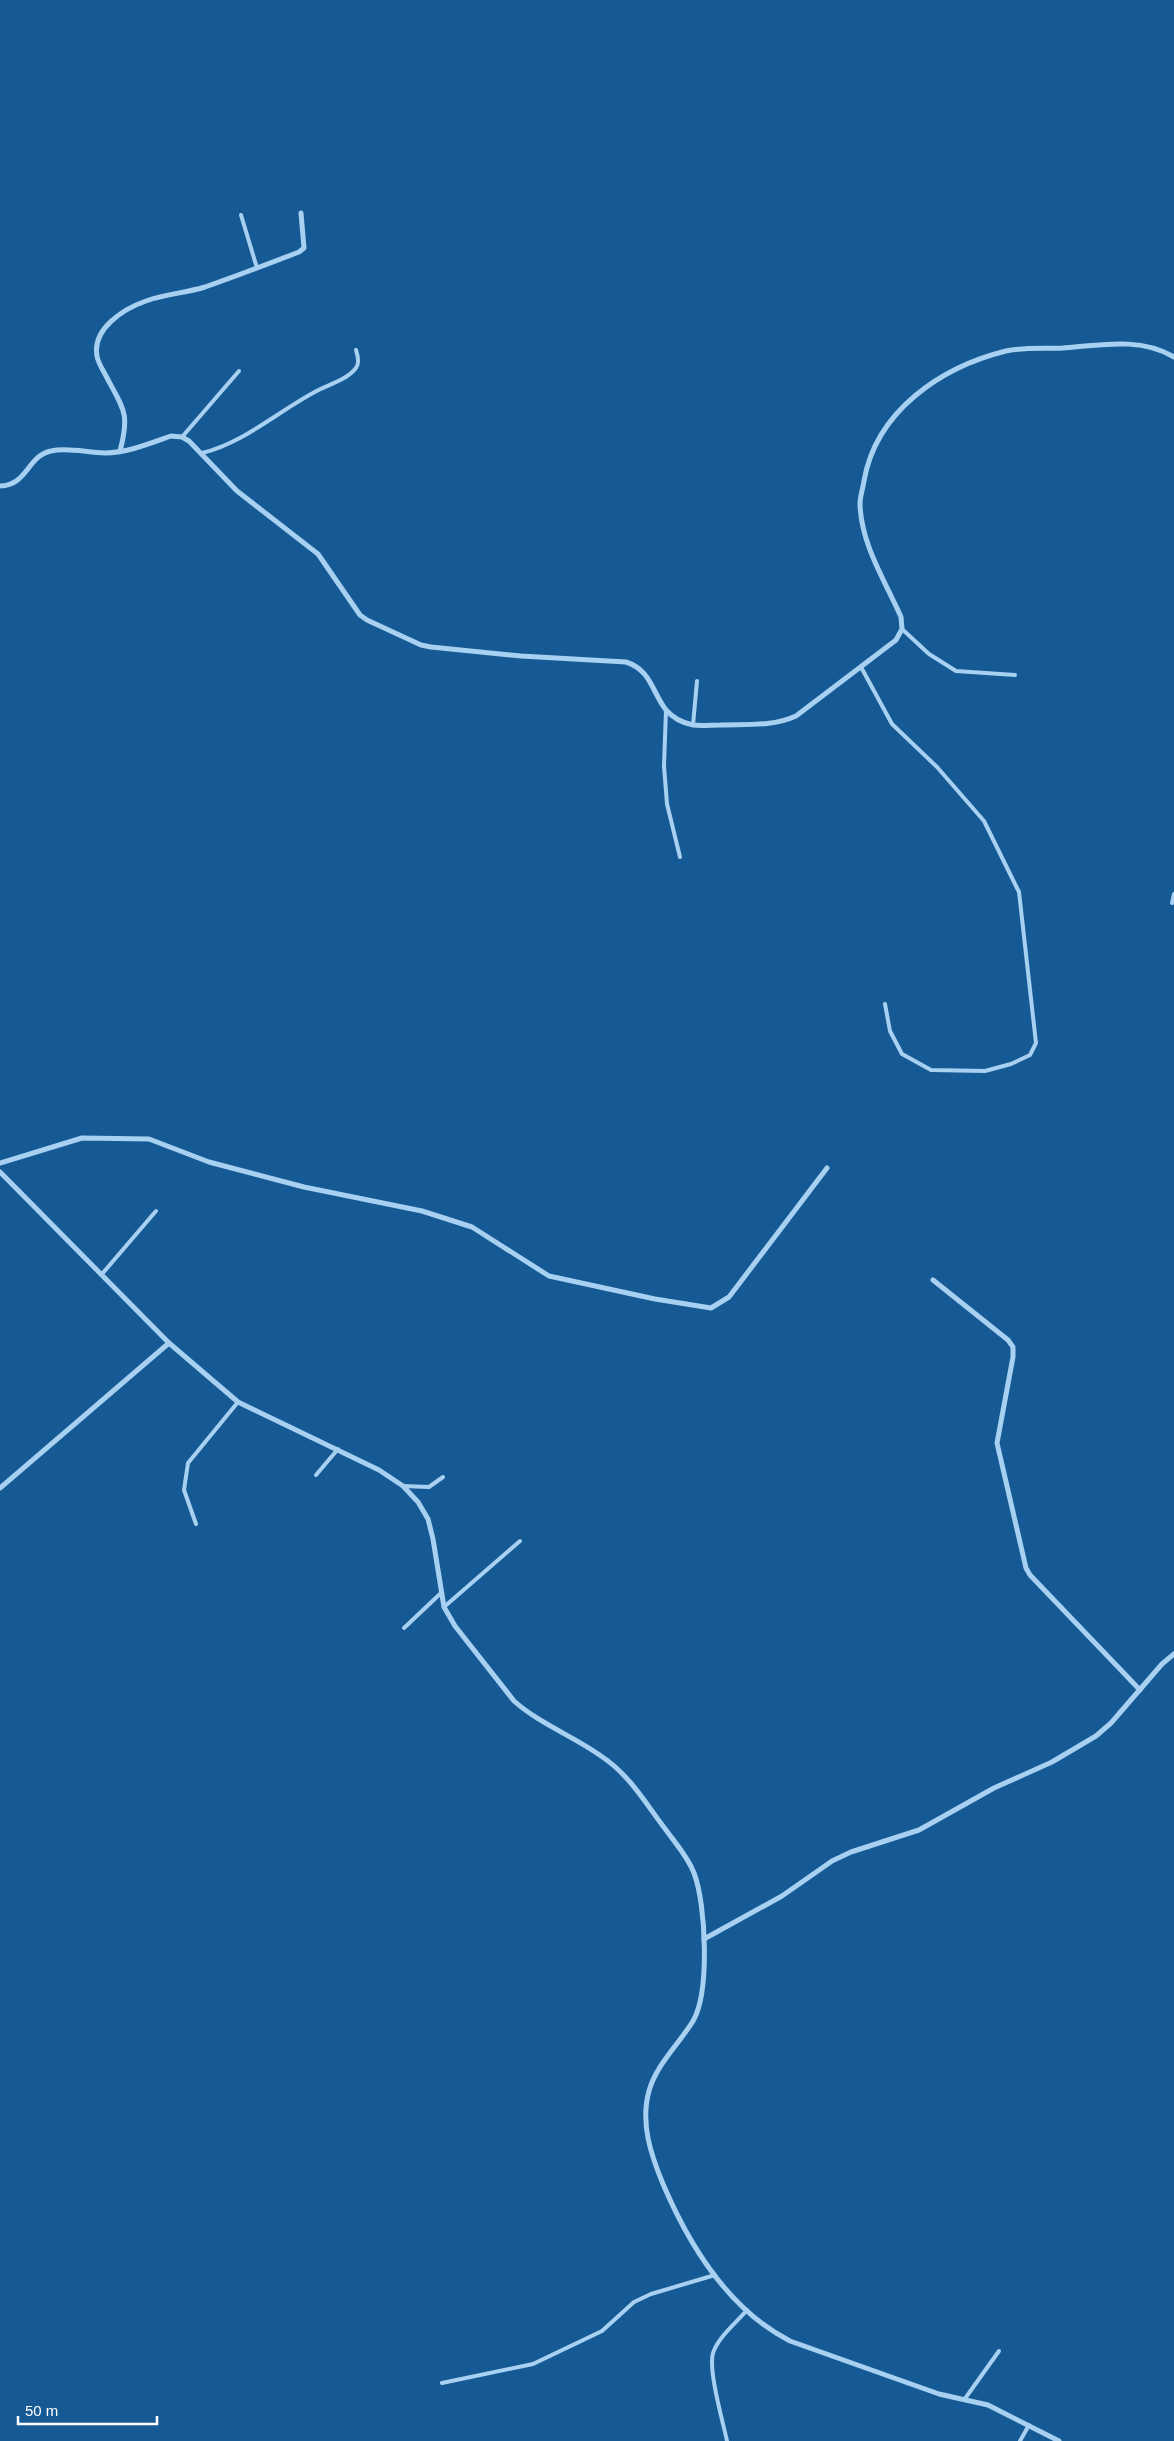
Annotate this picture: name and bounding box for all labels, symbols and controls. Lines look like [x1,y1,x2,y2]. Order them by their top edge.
scale bar [18,2394,156,2426]
text: 50 m [25,2402,58,2419]

